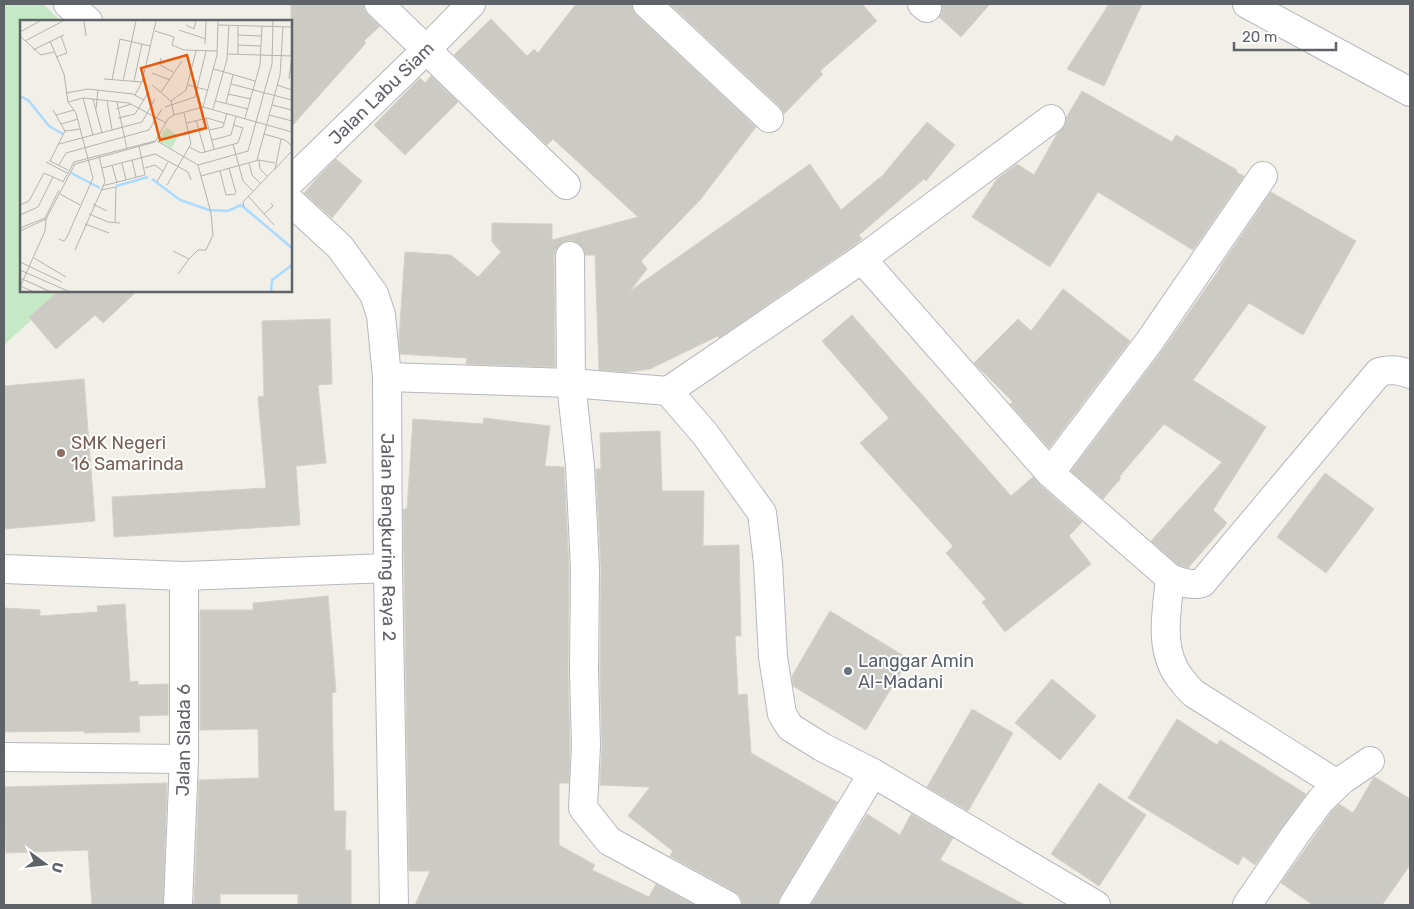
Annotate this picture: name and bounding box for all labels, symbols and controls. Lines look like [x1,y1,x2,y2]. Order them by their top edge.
inset map [20,20,292,292]
scale bar [1234,20,1336,52]
text: 20 m [1242,28,1277,46]
street label: Jalan Labu Siam [324,37,439,149]
place label: SMK Negeri 16 Samarinda [71,432,184,475]
street label: Jalan Bengkuring Raya 2 [376,433,400,641]
marker: SMK Negeri 16 Samarinda [55,447,67,459]
place label: Langgar Amin Al-Madani [858,650,974,693]
marker: Langgar Amin Al-Madani [842,665,854,677]
street label: Jalan Slada 6 [171,684,195,797]
north arrow [20,839,70,889]
text: U [48,860,67,874]

